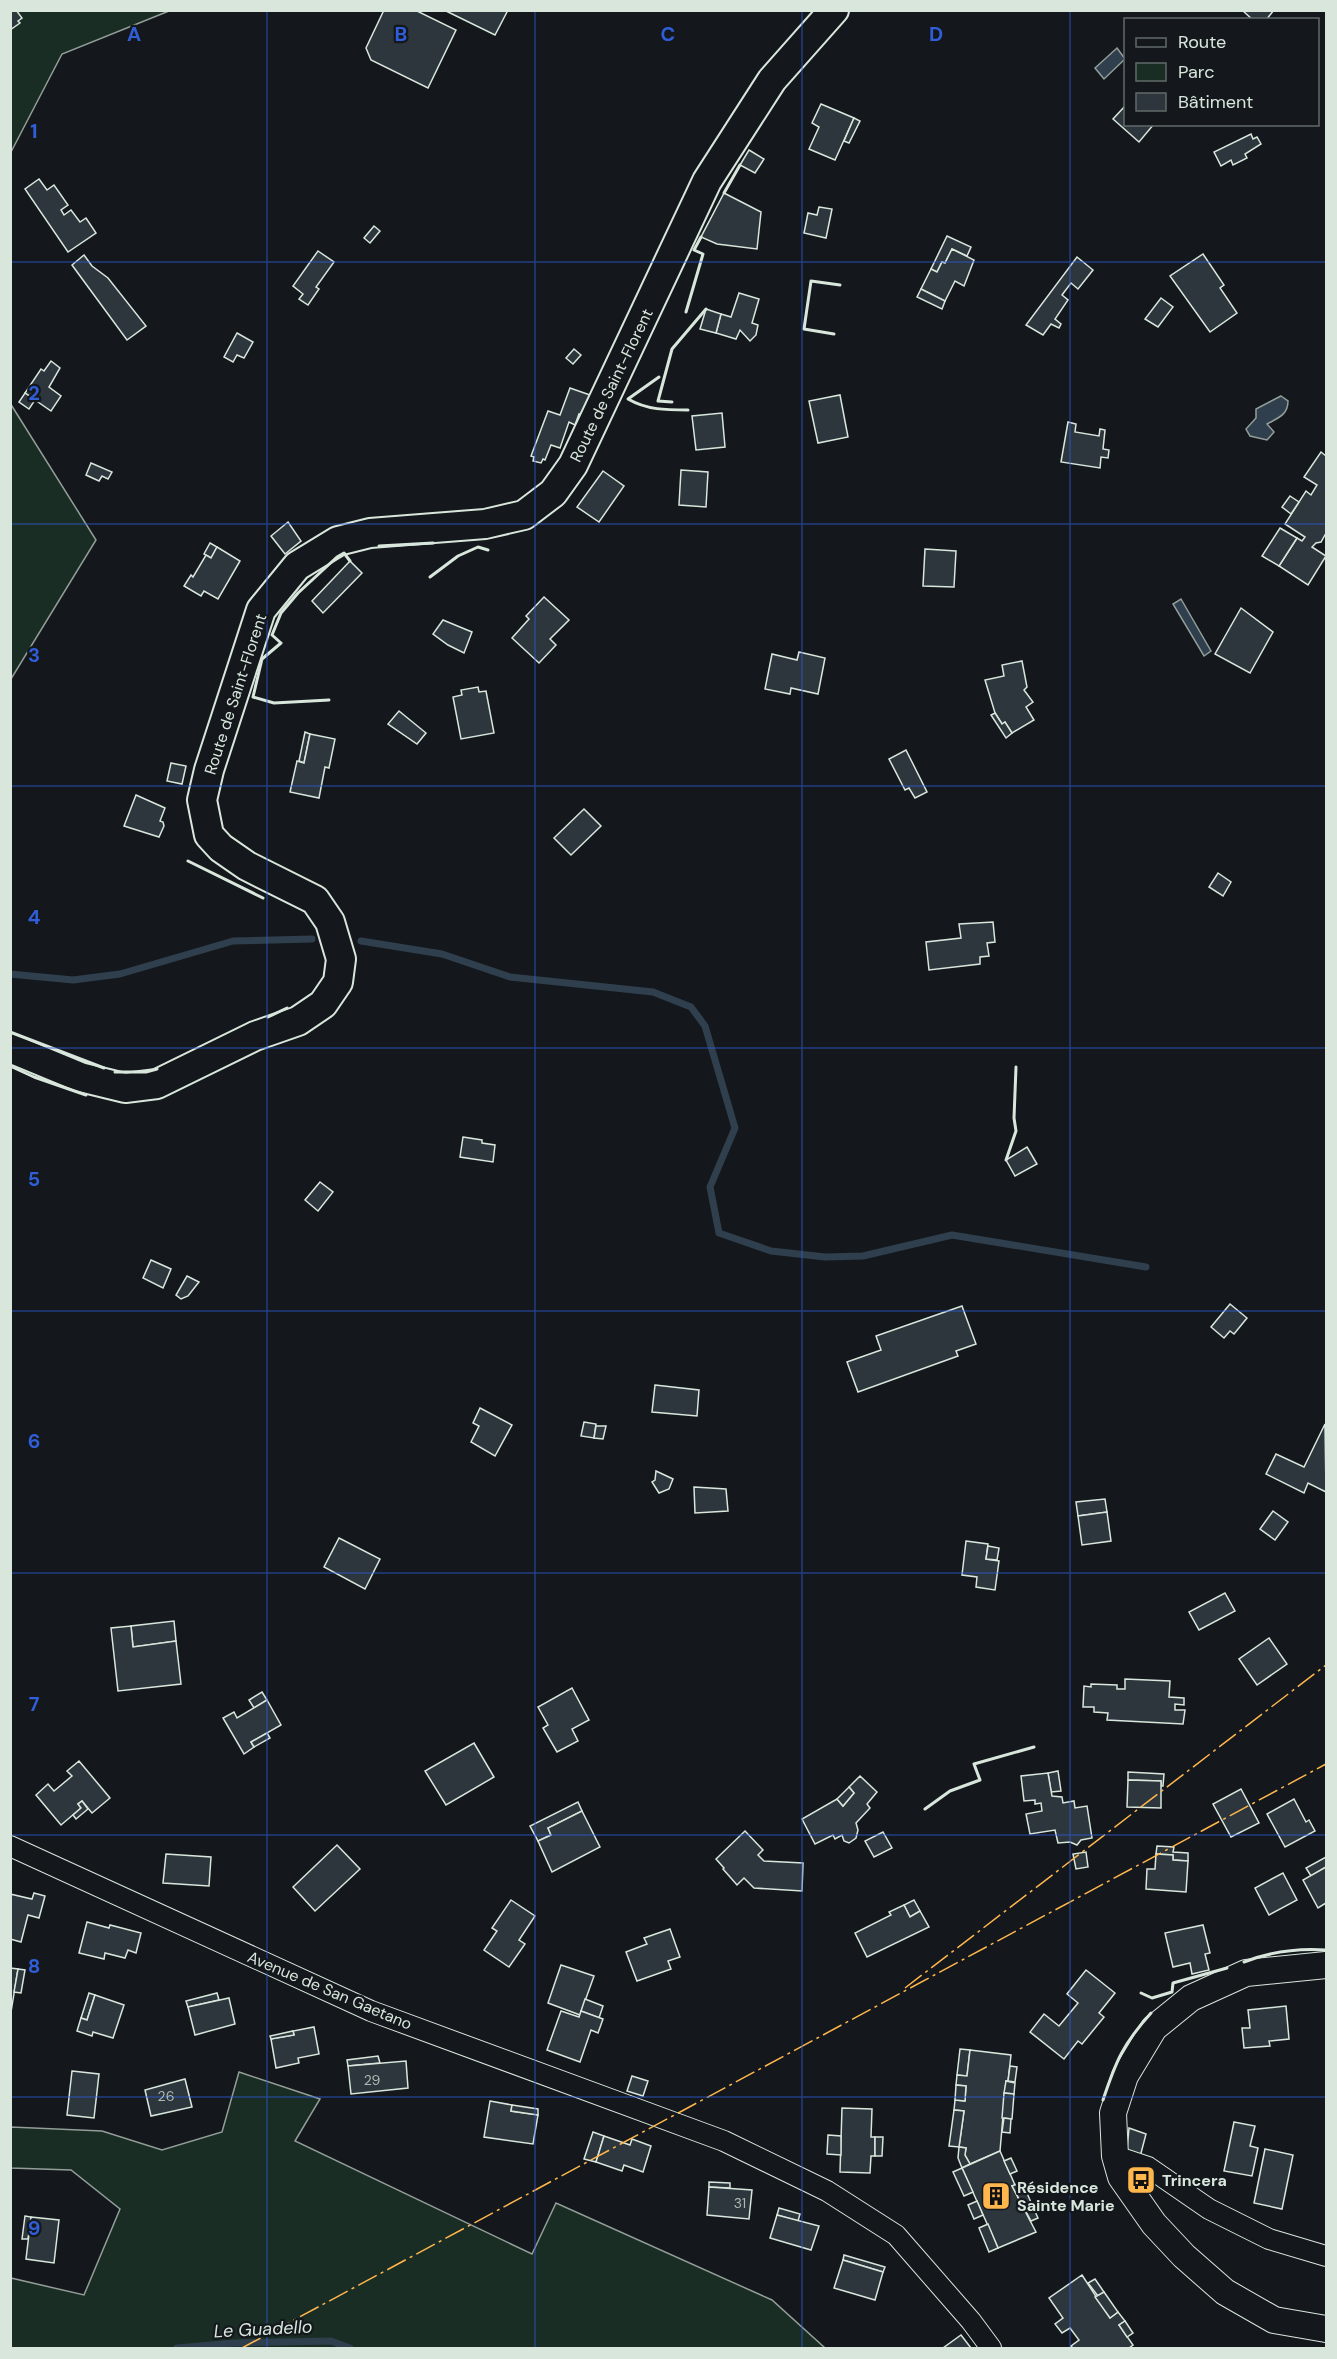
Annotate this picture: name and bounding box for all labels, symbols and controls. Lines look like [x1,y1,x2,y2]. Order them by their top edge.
legend [1124,18,1319,126]
text: A [127,21,141,47]
text: B [395,21,407,47]
text: C [661,21,675,47]
text: D [929,21,943,47]
text: Route [1178,30,1226,54]
text: Parc [1178,60,1214,84]
text: Bâtiment [1178,90,1253,114]
text: 1 [30,118,38,144]
street label: Route de Saint-Florent [565,305,658,465]
text: 2 [28,380,40,406]
street label: Route de Saint-Florent [200,611,271,777]
text: 3 [28,642,40,668]
text: 4 [28,904,41,930]
text: 5 [28,1166,40,1192]
text: 6 [28,1428,40,1454]
text: 7 [29,1691,40,1717]
street label: Avenue de San Gaetano [244,1946,415,2035]
text: 8 [28,1953,40,1979]
house number: 29 [364,2071,381,2089]
house number: 26 [158,2087,174,2105]
bus stop icon: Trincera [1125,2164,1157,2196]
place label: Trincera [1162,2170,1227,2191]
place label: Résidence Sainte Marie [1017,2177,1115,2216]
building icon: Résidence Sainte Marie [980,2180,1012,2212]
house number: 31 [734,2194,746,2212]
text: 9 [28,2215,40,2241]
water label: Le Guadello [213,2314,313,2344]

